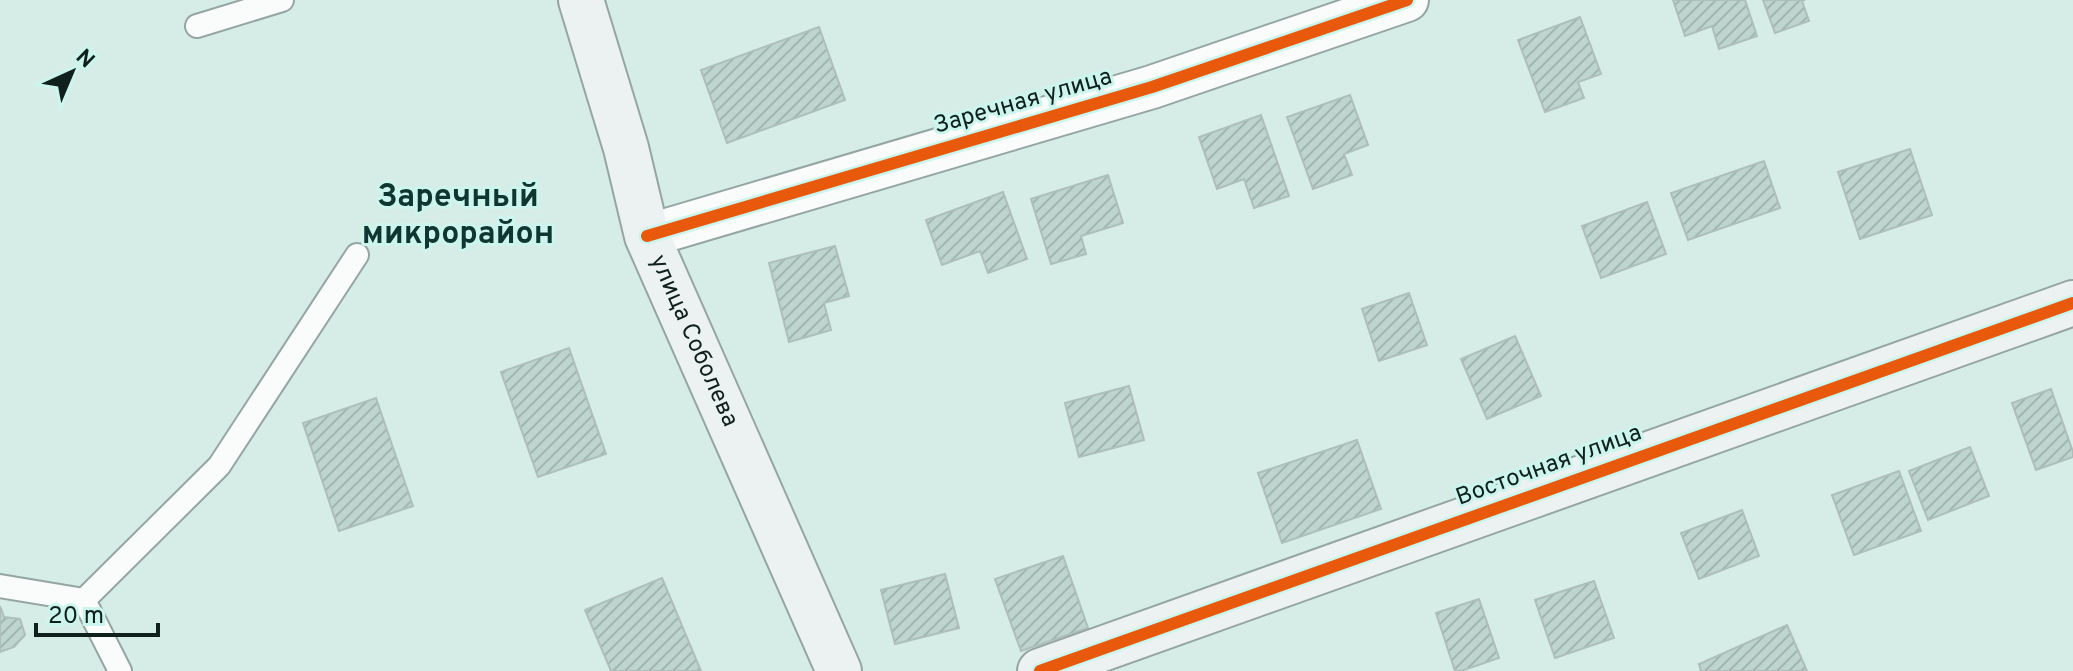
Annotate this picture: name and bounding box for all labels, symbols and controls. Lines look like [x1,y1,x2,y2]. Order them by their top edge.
north arrow [32,32,112,112]
text: N [69,44,99,75]
street label: Заречная улица [930,62,1116,142]
district label: Заречный микрорайон [362,178,554,255]
street label: улица Соболева [642,250,744,432]
street label: Восточная улица [1452,418,1646,514]
scale bar [36,587,158,637]
text: 20 m [48,602,104,632]

